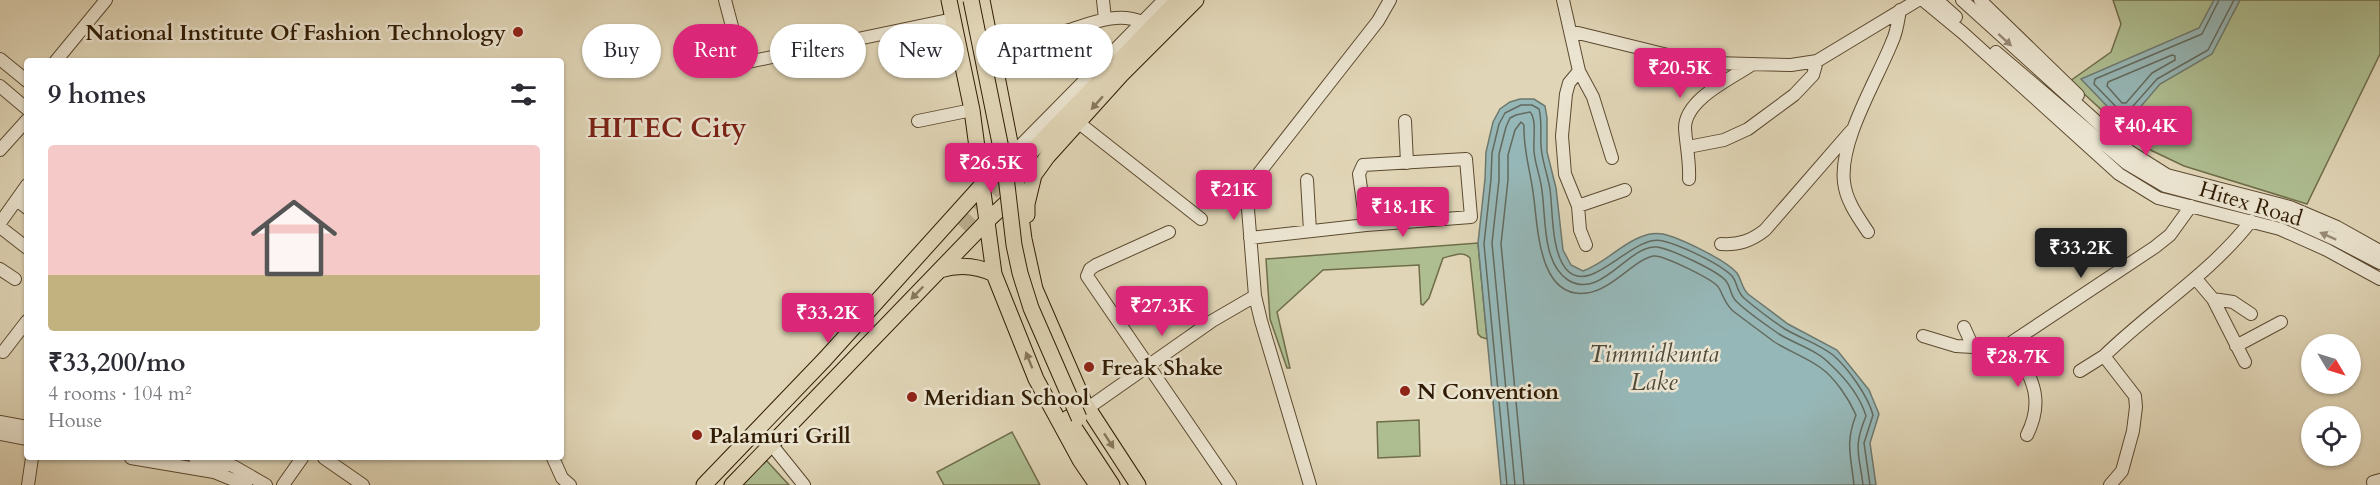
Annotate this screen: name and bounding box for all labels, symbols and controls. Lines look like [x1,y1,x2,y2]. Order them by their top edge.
place label: National Institute Of Fashion Technology [85,18,506,48]
chip: Buy [582,24,661,78]
chip: Rent [673,24,758,78]
chip: Filters [770,24,866,78]
chip: New [878,24,964,78]
chip: Apartment [976,24,1113,78]
marker: National Institute Of Fashion Technology [511,25,525,39]
one-way arrow [1997,33,2012,46]
pin: ₹20.5K [1631,48,1729,99]
text: ₹20.5K [1648,54,1712,81]
text: 9 homes [48,77,146,112]
icon: filters [507,78,540,111]
one-way arrow [1090,95,1104,110]
pin: ₹40.4K [2097,106,2195,157]
district label: HITEC City [587,109,747,147]
text: ₹40.4K [2114,112,2178,139]
pin: ₹26.5K [942,143,1040,194]
text: ₹26.5K [959,149,1023,176]
pin: ₹21K [1198,170,1270,221]
street label: Hitex Road [2195,174,2306,234]
text: ₹21K [1210,176,1258,203]
icon: home [240,184,348,292]
pin: ₹18.1K [1354,187,1452,238]
text: ₹18.1K [1371,193,1435,220]
pin: ₹33.2K [2032,228,2130,279]
one-way arrow [2319,231,2337,241]
text: ₹33.2K [2049,234,2113,261]
one-way arrow [910,286,924,301]
pin: ₹27.3K [1113,286,1211,337]
text: ₹27.3K [1130,292,1194,319]
pin: ₹33.2K [779,293,877,344]
text: ₹33.2K [796,299,860,326]
north arrow [2301,334,2361,394]
map controls [2301,334,2361,466]
pin: ₹28.7K [1969,337,2067,388]
water label: Timmidkunta Lake [1589,338,1719,399]
text: ₹28.7K [1986,343,2050,370]
text: ₹33,200/mo [48,345,185,380]
one-way arrow [1024,351,1034,369]
place label: Freak Shake [1101,353,1223,383]
marker: Freak Shake [1082,360,1096,374]
place label: N Convention [1417,377,1559,407]
text: 4 rooms · 104 m² [48,380,192,407]
place label: Meridian School [924,383,1090,413]
marker: N Convention [1398,384,1412,398]
marker: Meridian School [905,390,919,404]
button: locate [2301,406,2361,466]
text: House [48,407,102,434]
place label: Palamuri Grill [709,421,851,451]
marker: Palamuri Grill [690,428,704,442]
one-way arrow [1104,433,1115,449]

